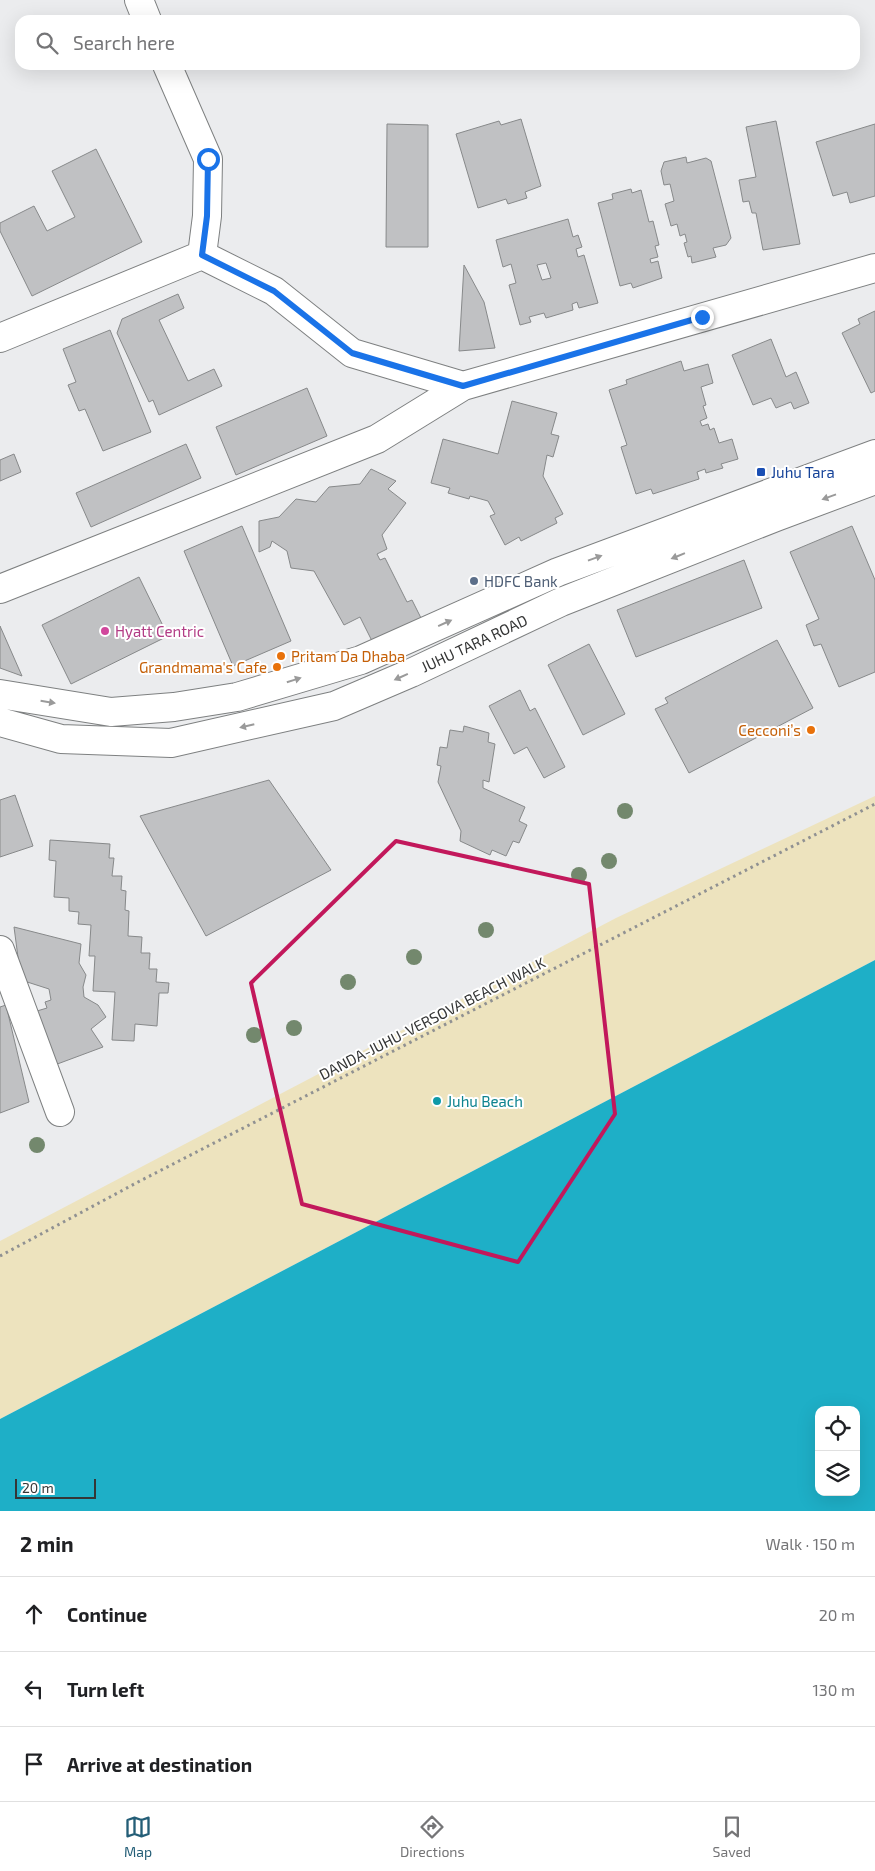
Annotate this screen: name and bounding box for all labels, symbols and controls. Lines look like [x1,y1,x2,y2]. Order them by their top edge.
search box [15,15,860,70]
icon: search [33,29,61,57]
text: Search here [73,31,175,54]
route start [197,148,220,171]
route end [691,306,714,329]
place label: Juhu Tara [771,463,835,481]
marker: Juhu Tara [755,466,767,478]
one-way arrow [822,494,837,501]
one-way arrow [671,552,685,560]
one-way arrow [587,554,602,562]
place label: HDFC Bank [484,572,558,590]
marker: HDFC Bank [468,575,480,587]
street label: JUHU TARA ROAD [418,610,530,676]
one-way arrow [438,618,452,626]
place label: Hyatt Centric [115,622,204,640]
marker: Hyatt Centric [99,625,111,637]
place label: Pritam Da Dhaba [291,647,405,665]
marker: Pritam Da Dhaba [275,650,287,662]
place label: Grandmama's Cafe [139,658,267,676]
marker: Grandmama's Cafe [271,661,283,673]
one-way arrow [394,674,408,682]
one-way arrow [286,676,301,684]
one-way arrow [40,698,56,706]
place label: Cecconi’s [738,721,801,739]
one-way arrow [239,722,254,730]
marker: Cecconi’s [805,724,817,736]
street label: DANDA-JUHU-VERSOVA BEACH WALK [316,953,548,1083]
place label: Juhu Beach [447,1092,523,1110]
marker: Juhu Beach [431,1095,443,1107]
map controls [815,1406,860,1496]
button: locate [815,1406,860,1451]
button: layers [815,1451,860,1496]
scale bar [15,1476,96,1499]
text: 20 m [22,1479,54,1496]
text: 2 min [20,1531,74,1556]
text: Walk · 150 m [765,1534,855,1553]
icon: ahead [20,1600,48,1628]
text: Continue [67,1603,147,1626]
text: 20 m [819,1605,855,1624]
icon: left [20,1675,48,1703]
text: Turn left [67,1678,144,1701]
text: 130 m [813,1680,855,1699]
icon: arrive [20,1750,48,1778]
text: Arrive at destination [67,1753,252,1776]
tab: Map [124,1813,152,1860]
tab: Directions [400,1813,465,1860]
tab: Saved [713,1813,751,1860]

